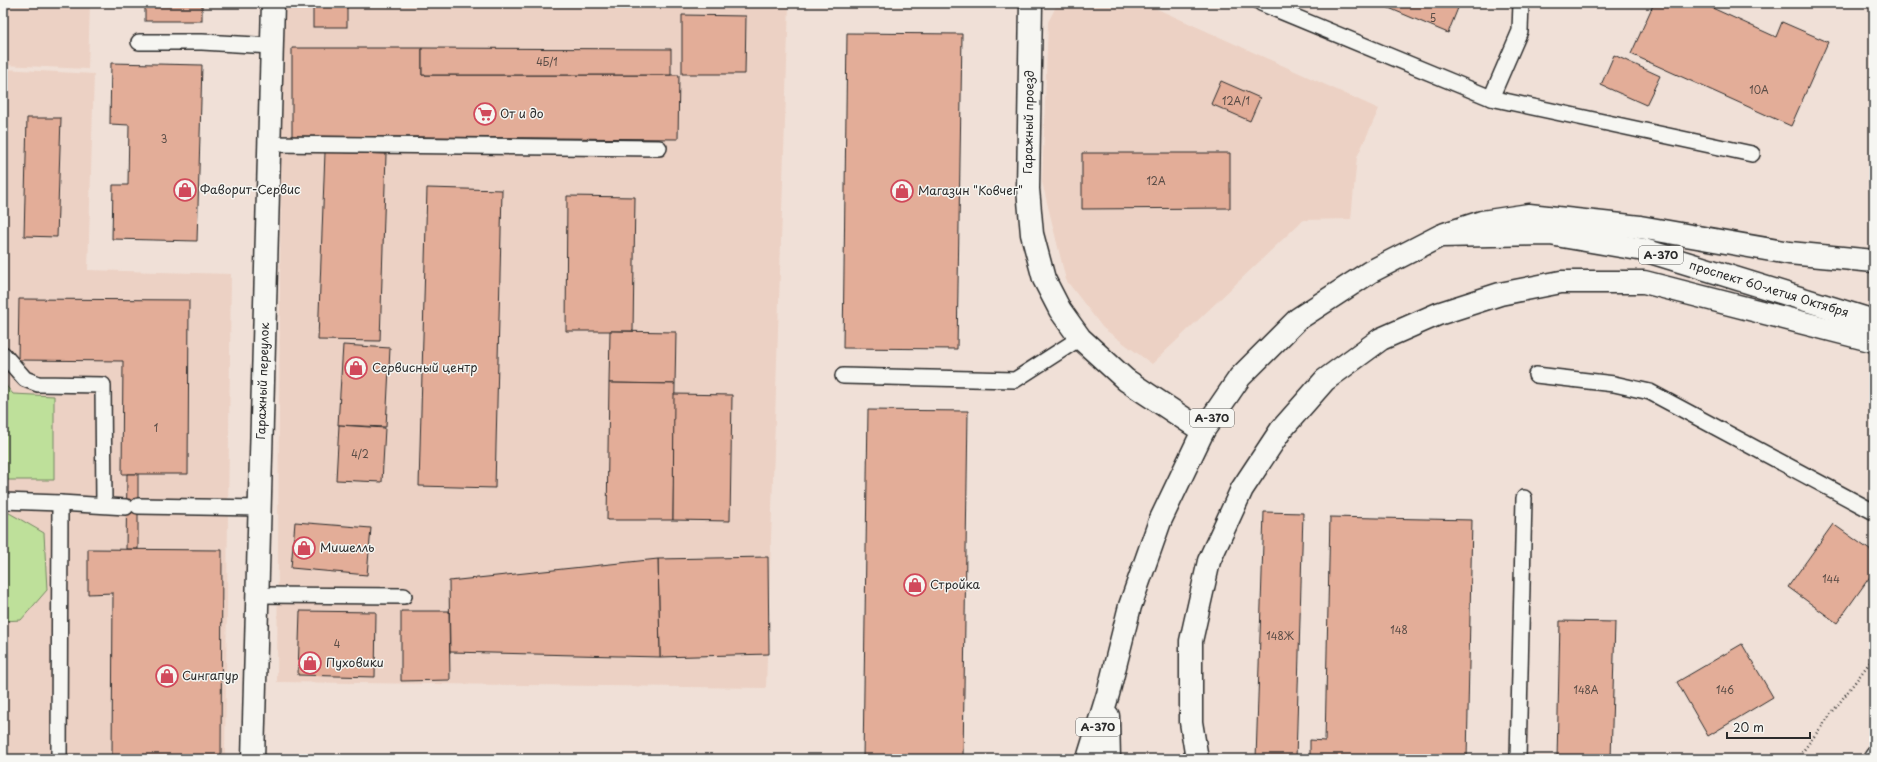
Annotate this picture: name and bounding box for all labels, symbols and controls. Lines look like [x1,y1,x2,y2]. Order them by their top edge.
house number: 5 [1430,10,1436,25]
house number: 4Б/1 [536,54,558,69]
street label: Гаражный проезд [1018,70,1038,174]
house number: 10А [1749,82,1769,97]
house number: 12А/1 [1222,93,1250,108]
supermarket icon: От и до [472,101,498,127]
place label: От и до [500,104,544,122]
house number: 3 [161,131,167,146]
house number: 12А [1146,173,1166,188]
shop icon: Фаворит-Сервис [172,177,198,203]
shop icon: Магазин "Ковчег" [889,178,915,204]
place label: Фаворит-Сервис [200,180,300,198]
place label: Магазин "Ковчег" [918,181,1023,199]
road number: А-370 [1639,246,1683,264]
street label: проспект 60-летия Октября [1687,255,1851,321]
street label: Гаражный переулок [251,321,273,440]
shop icon: Сервисный центр [343,355,369,381]
place label: Сервисный центр [372,358,477,376]
road number: А-370 [1190,409,1234,427]
house number: 1 [154,420,158,435]
house number: 4/2 [351,446,369,461]
shop icon: Мишелль [291,535,317,561]
place label: Мишелль [320,538,374,556]
house number: 144 [1822,571,1840,586]
shop icon: Стройка [902,572,928,598]
place label: Стройка [930,575,981,593]
house number: 148 [1390,622,1408,637]
house number: 148Ж [1266,628,1294,643]
house number: 4 [334,636,341,651]
shop icon: Пуховики [297,650,323,676]
place label: Пуховики [326,653,384,671]
shop icon: Сингапур [154,663,180,689]
place label: Сингапур [182,666,239,684]
house number: 148А [1574,682,1599,697]
house number: 146 [1716,682,1734,697]
scale bar [1727,714,1810,740]
road number: А-370 [1076,718,1120,736]
text: 20 m [1733,718,1764,736]

